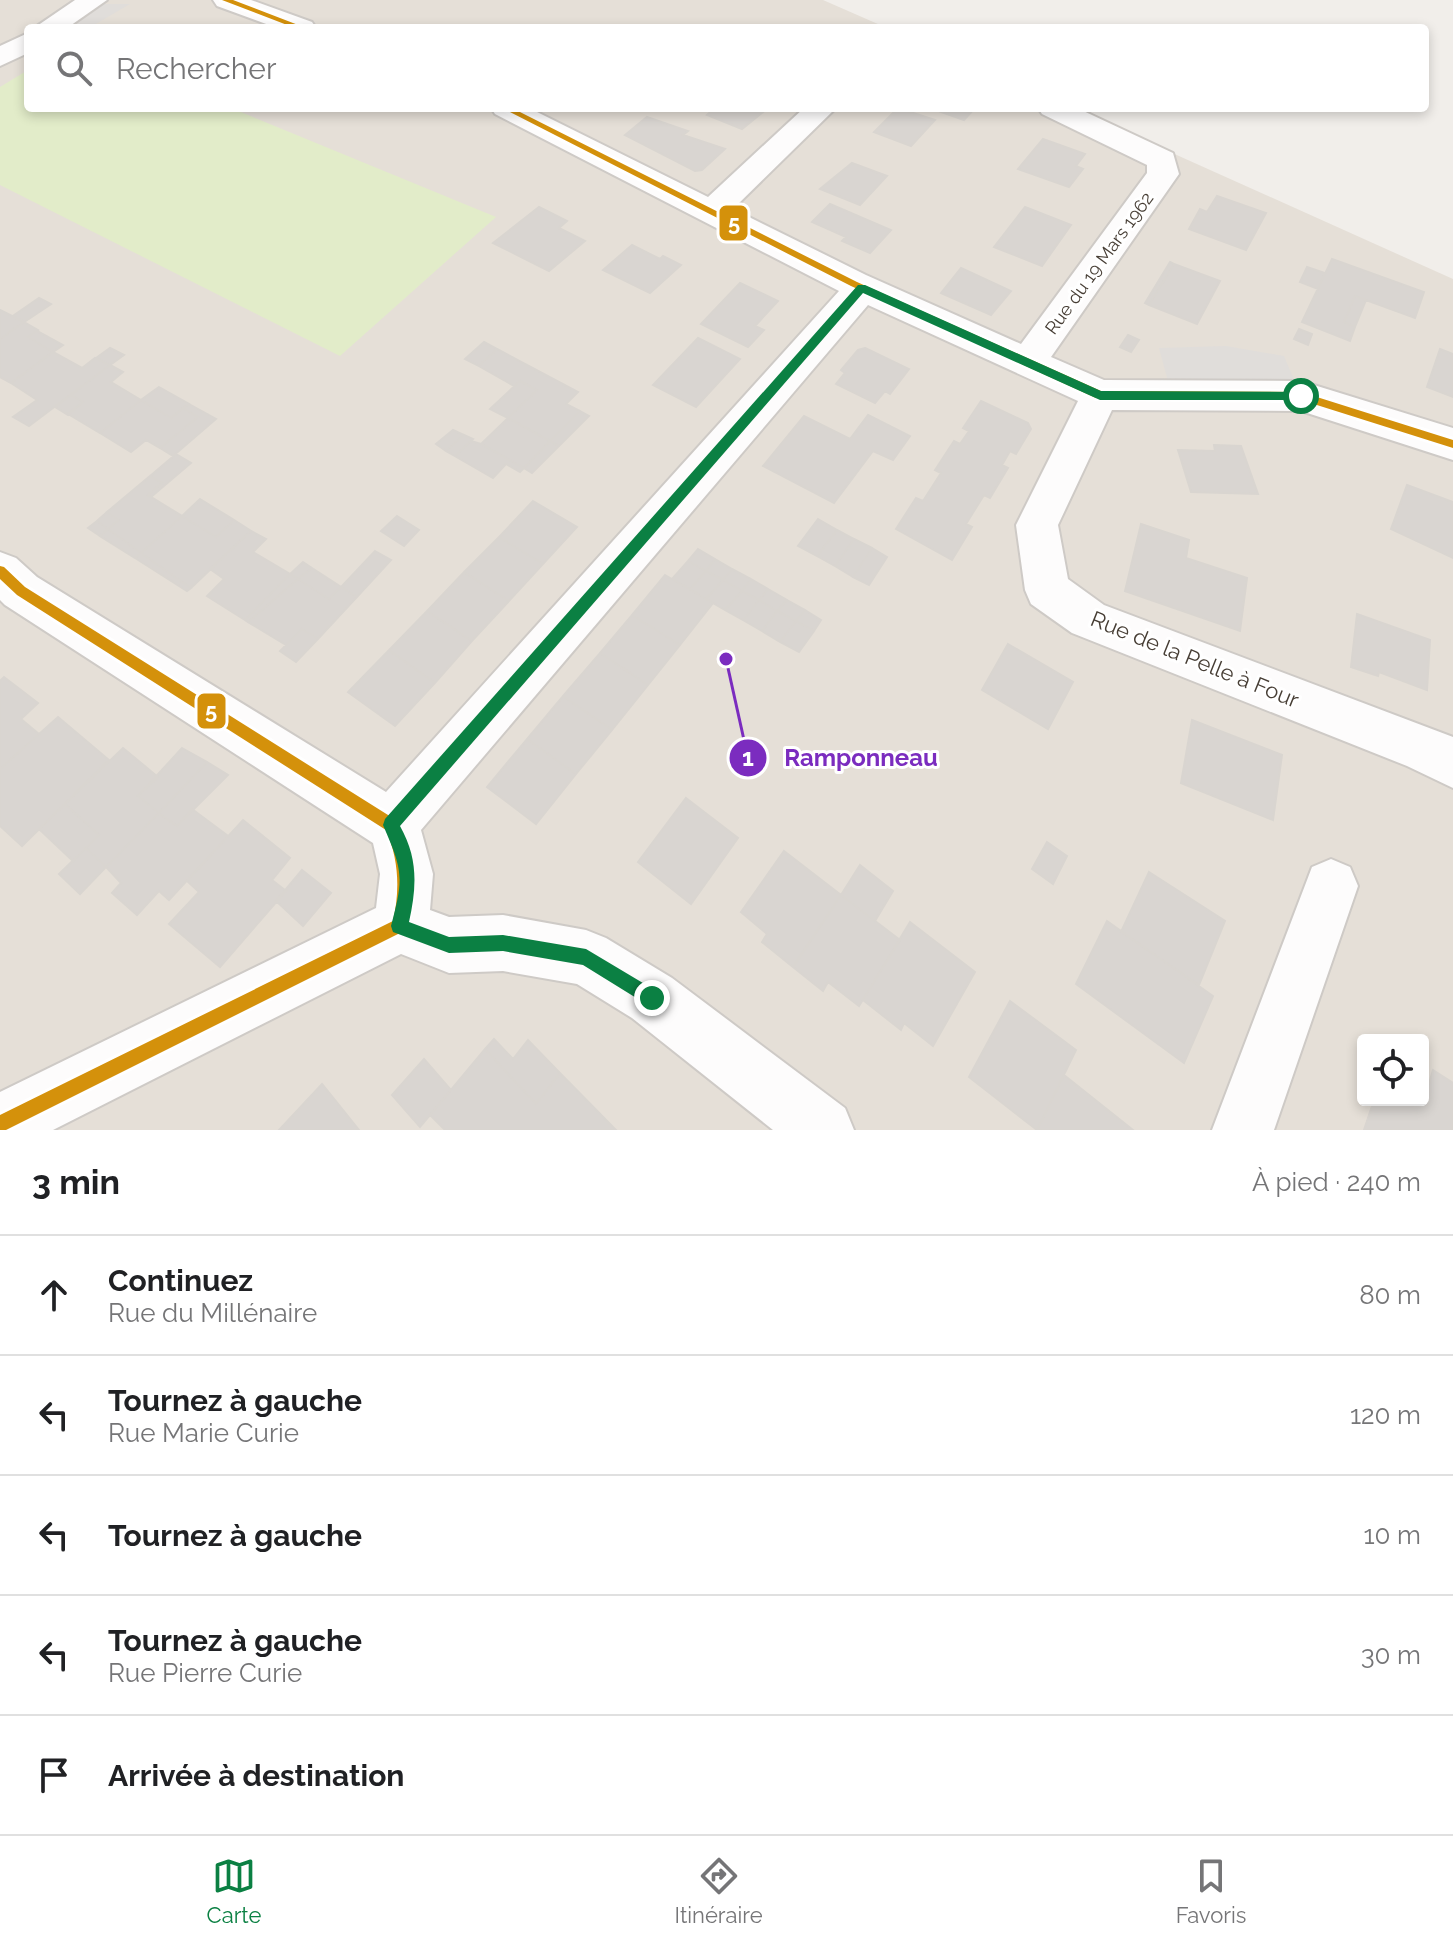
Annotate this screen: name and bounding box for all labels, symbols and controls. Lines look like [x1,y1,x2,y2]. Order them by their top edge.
search box [24,24,1429,112]
icon: search [52,46,96,90]
text: Rechercher [116,51,276,86]
street label: Rue du 19 Mars 1962 [1040,188,1158,338]
line badge: 5 [718,204,749,242]
text: 5 [728,210,740,236]
route start [1283,378,1319,414]
street label: Rue de la Pelle à Four [1087,605,1303,713]
line badge: 5 [196,692,227,730]
text: 5 [205,698,217,724]
callout: Ramponneau [728,734,953,782]
text: 1 [742,743,754,772]
text: Ramponneau [784,743,938,772]
route end [634,980,670,1016]
map controls [1357,1034,1429,1106]
button: locate [1357,1034,1429,1106]
text: 3 min [32,1162,120,1202]
text: À pied · 240 m [1252,1167,1421,1197]
text: Continuez [108,1263,253,1298]
icon: ahead [32,1273,76,1317]
text: 80 m [1359,1280,1421,1310]
text: Rue du Millénaire [108,1298,317,1328]
text: Tournez à gauche [108,1383,362,1418]
icon: left [32,1393,76,1437]
text: 120 m [1350,1400,1421,1430]
text: Rue Marie Curie [108,1418,299,1448]
icon: left [32,1513,76,1557]
text: Tournez à gauche [108,1518,362,1553]
text: 10 m [1363,1520,1421,1550]
text: Tournez à gauche [108,1623,362,1658]
icon: left [32,1633,76,1677]
text: 30 m [1361,1640,1421,1670]
text: Rue Pierre Curie [108,1658,302,1688]
icon: arrive [32,1753,76,1797]
text: Arrivée à destination [108,1758,404,1793]
tab: Carte [207,1854,261,1928]
tab: Itinéraire [675,1854,763,1928]
tab: Favoris [1176,1854,1246,1928]

